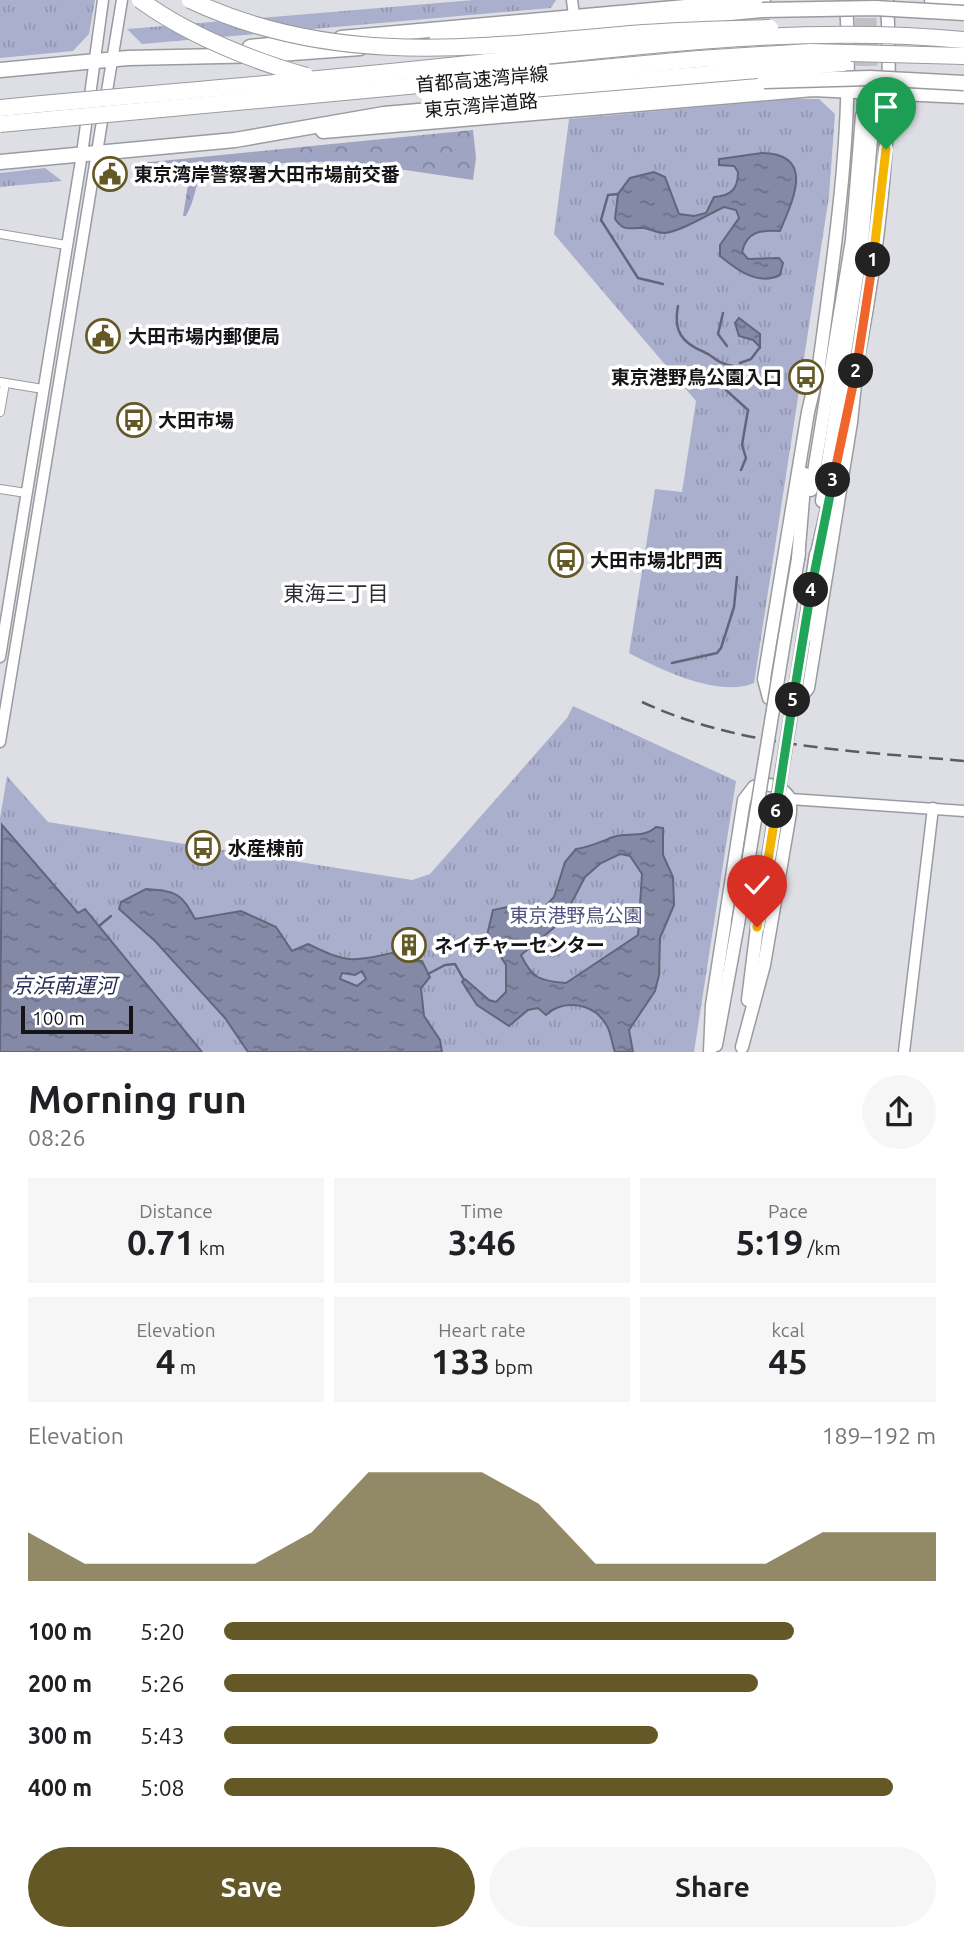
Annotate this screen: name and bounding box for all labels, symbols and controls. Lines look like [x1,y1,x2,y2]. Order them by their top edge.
street label: 首都高速湾岸線 [415,62,549,96]
pin [856,77,916,149]
icon: arrive [867,88,905,126]
street label: 東京湾岸道路 [423,89,539,121]
public building icon: 東京湾岸警察署大田市場前交番 [91,155,129,193]
place label: 東京湾岸警察署大田市場前交番 [134,163,400,185]
pin: 1 [856,243,890,278]
text: 1 [867,248,878,270]
public building icon: 大田市場内郵便局 [84,317,122,355]
place label: 大田市場内郵便局 [128,325,280,347]
pin: 2 [838,354,874,388]
bus stop icon: 東京港野鳥公園入口 [787,358,825,396]
text: 2 [850,359,861,381]
place label: 東京港野鳥公園入口 [611,366,782,388]
bus stop icon: 大田市場 [115,401,153,439]
place label: 大田市場 [158,409,234,431]
pin: 3 [816,462,850,498]
text: 3 [827,468,838,490]
bus stop icon: 大田市場北門西 [547,541,585,579]
place label: 大田市場北門西 [590,549,723,571]
pin: 4 [794,572,828,608]
text: 4 [805,578,816,600]
district label: 東海三丁目 [284,581,389,605]
pin: 5 [776,682,810,718]
text: 5 [787,688,798,710]
pin: 6 [758,794,794,828]
text: 6 [770,799,781,821]
bus stop icon: 水産棟前 [184,829,222,867]
place label: 水産棟前 [228,837,304,859]
pin [727,855,787,927]
icon: check [738,866,776,904]
park label: 東京港野鳥公園 [509,904,643,926]
building icon: ネイチャーセンター [390,926,428,964]
place label: ネイチャーセンター [434,934,605,956]
water label: 京浜南運河 [12,973,120,997]
scale bar [21,1003,133,1035]
text: 100 m [32,1007,85,1029]
button: share [862,1075,936,1149]
text: Morning run [28,1078,247,1120]
text: 08:26 [28,1125,86,1150]
text: Distance [139,1200,213,1222]
text: Time [461,1200,503,1222]
text: Pace [768,1200,808,1222]
text: 0.71 [127,1222,195,1262]
text: 3:46 [448,1222,516,1262]
text: 5:19 [735,1222,803,1262]
text: km [195,1237,225,1259]
text: /km [803,1237,841,1259]
text: Elevation [136,1319,216,1341]
text: Heart rate [438,1319,526,1341]
text: kcal [772,1319,804,1341]
text: 4 [156,1341,176,1381]
text: 133 [431,1341,490,1381]
text: 45 [768,1341,808,1381]
text: m [176,1356,196,1378]
text: bpm [490,1356,533,1378]
text: Elevation [28,1423,124,1448]
text: 189–192 m [822,1423,936,1448]
text: 100 m [28,1619,92,1644]
text: 5:20 [140,1619,185,1644]
text: 200 m [28,1671,92,1696]
text: 5:26 [140,1671,185,1696]
text: 300 m [28,1723,92,1748]
text: 5:43 [140,1723,185,1748]
text: 400 m [28,1775,92,1800]
text: 5:08 [140,1775,185,1800]
button: Save [28,1847,475,1927]
button: Share [489,1847,936,1927]

